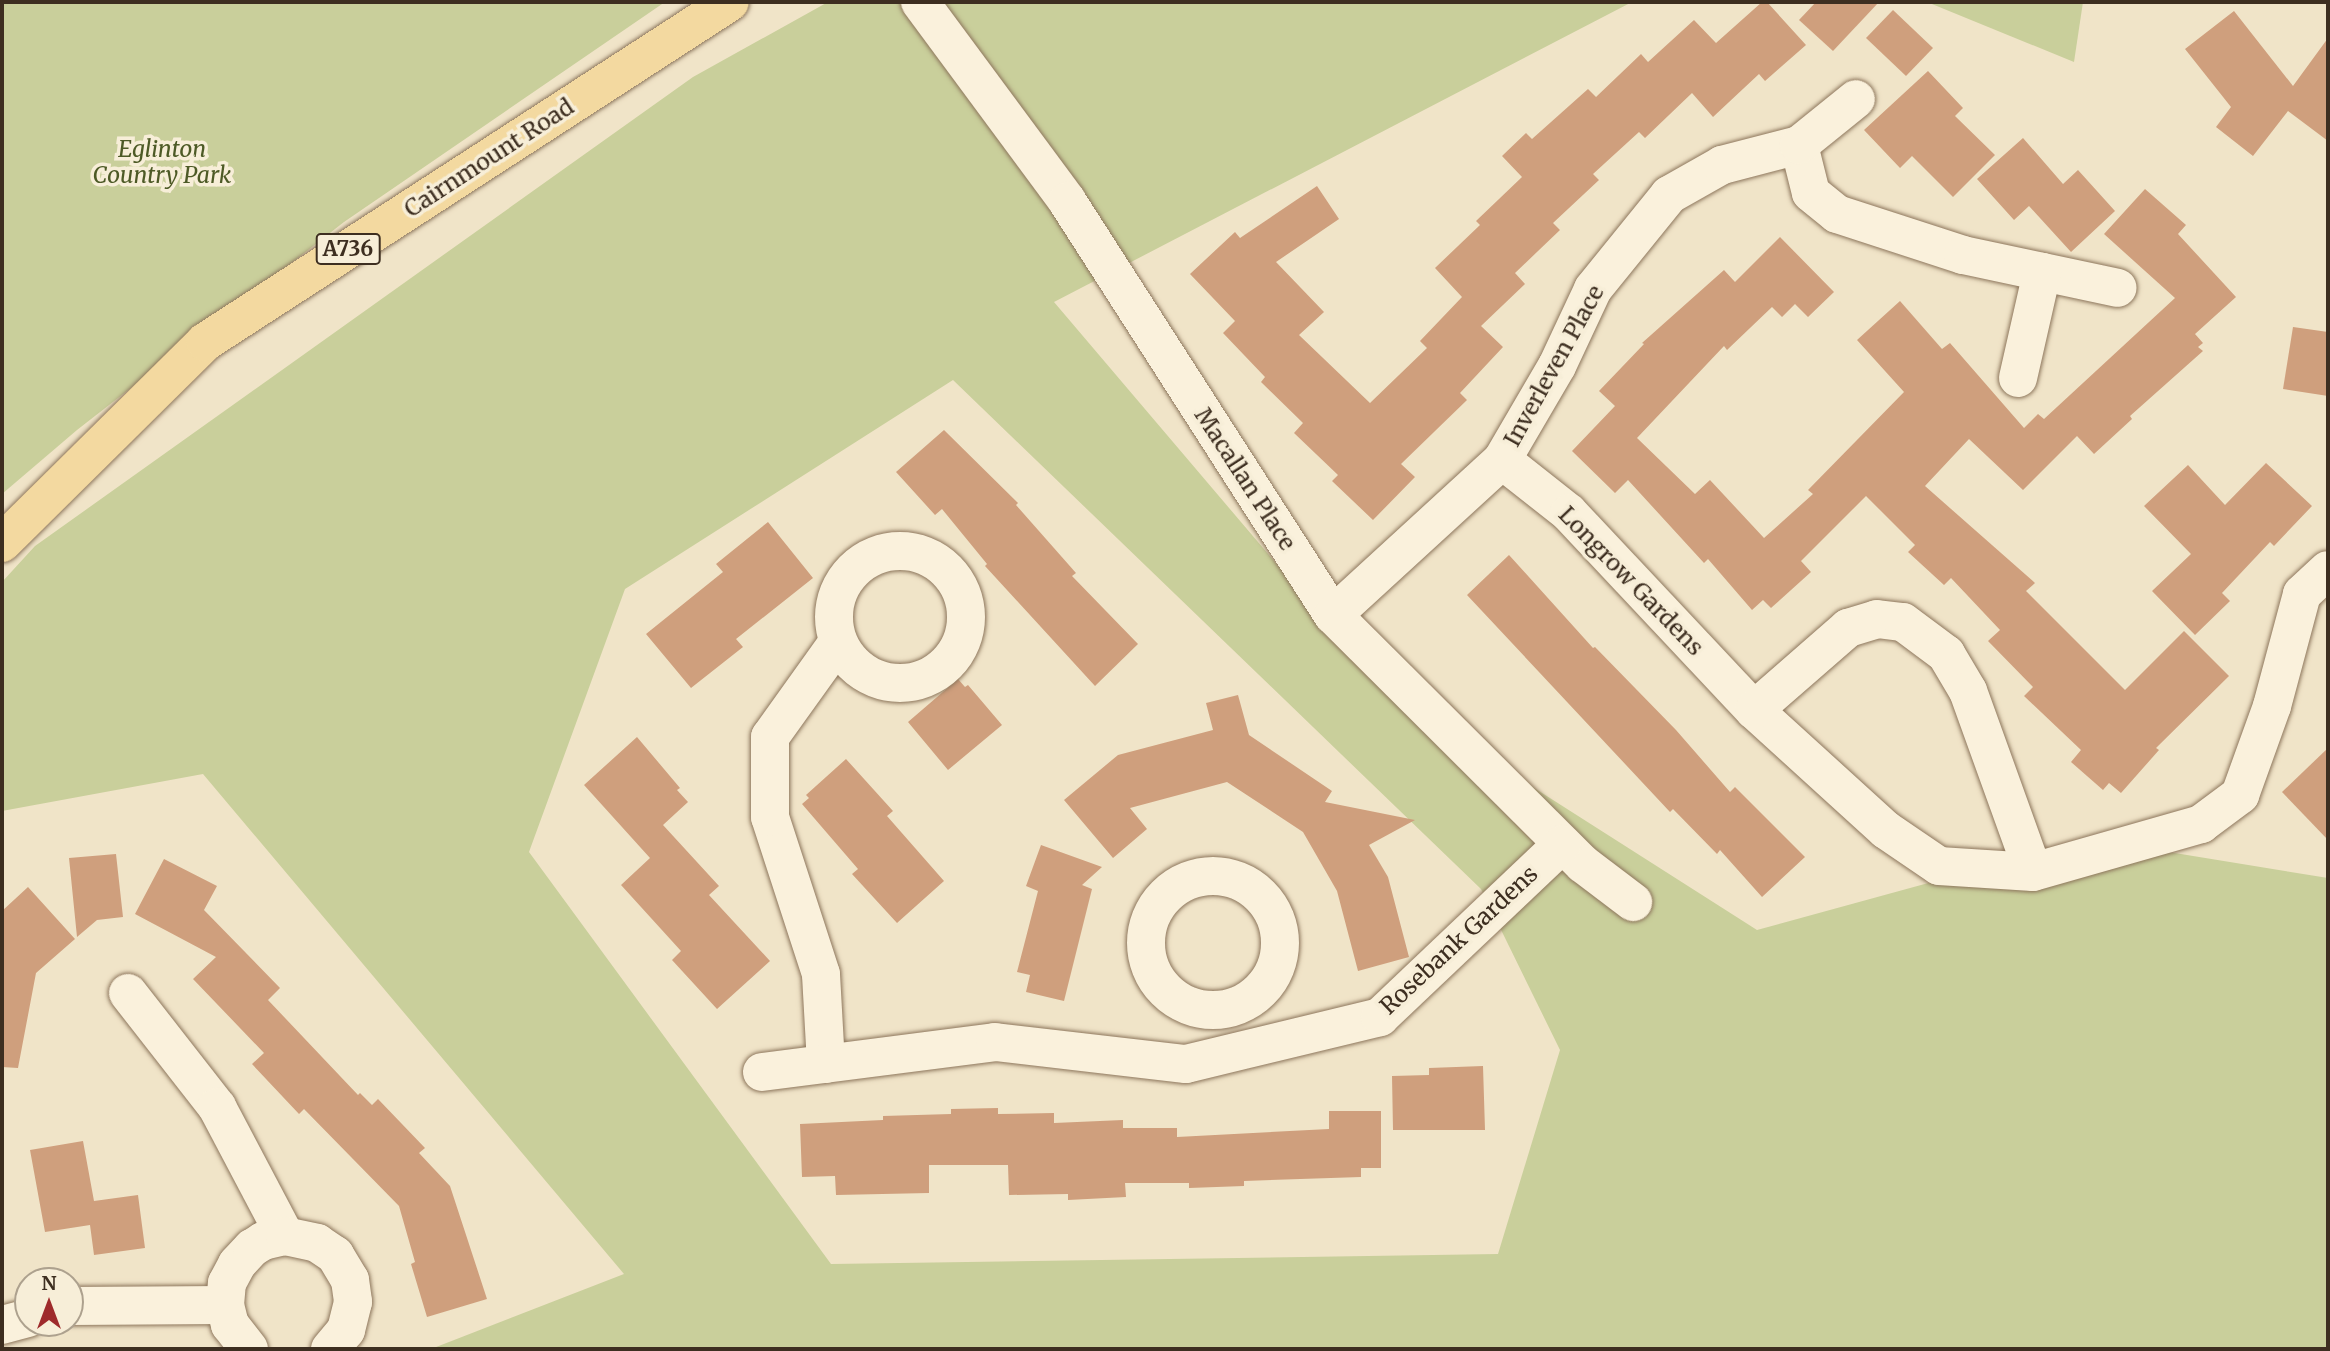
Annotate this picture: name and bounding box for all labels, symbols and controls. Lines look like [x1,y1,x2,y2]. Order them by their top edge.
street label: Cairnmount Road [399,93,579,223]
park label: Eglinton Country Park [93,135,231,189]
road number: A736 [315,232,381,266]
street label: Inverleven Place [1498,281,1610,451]
street label: Macallan Place [1189,403,1301,555]
street label: Longrow Gardens [1553,501,1709,661]
street label: Rosebank Gardens [1375,860,1543,1020]
north arrow [14,1267,84,1337]
text: N [41,1271,57,1295]

